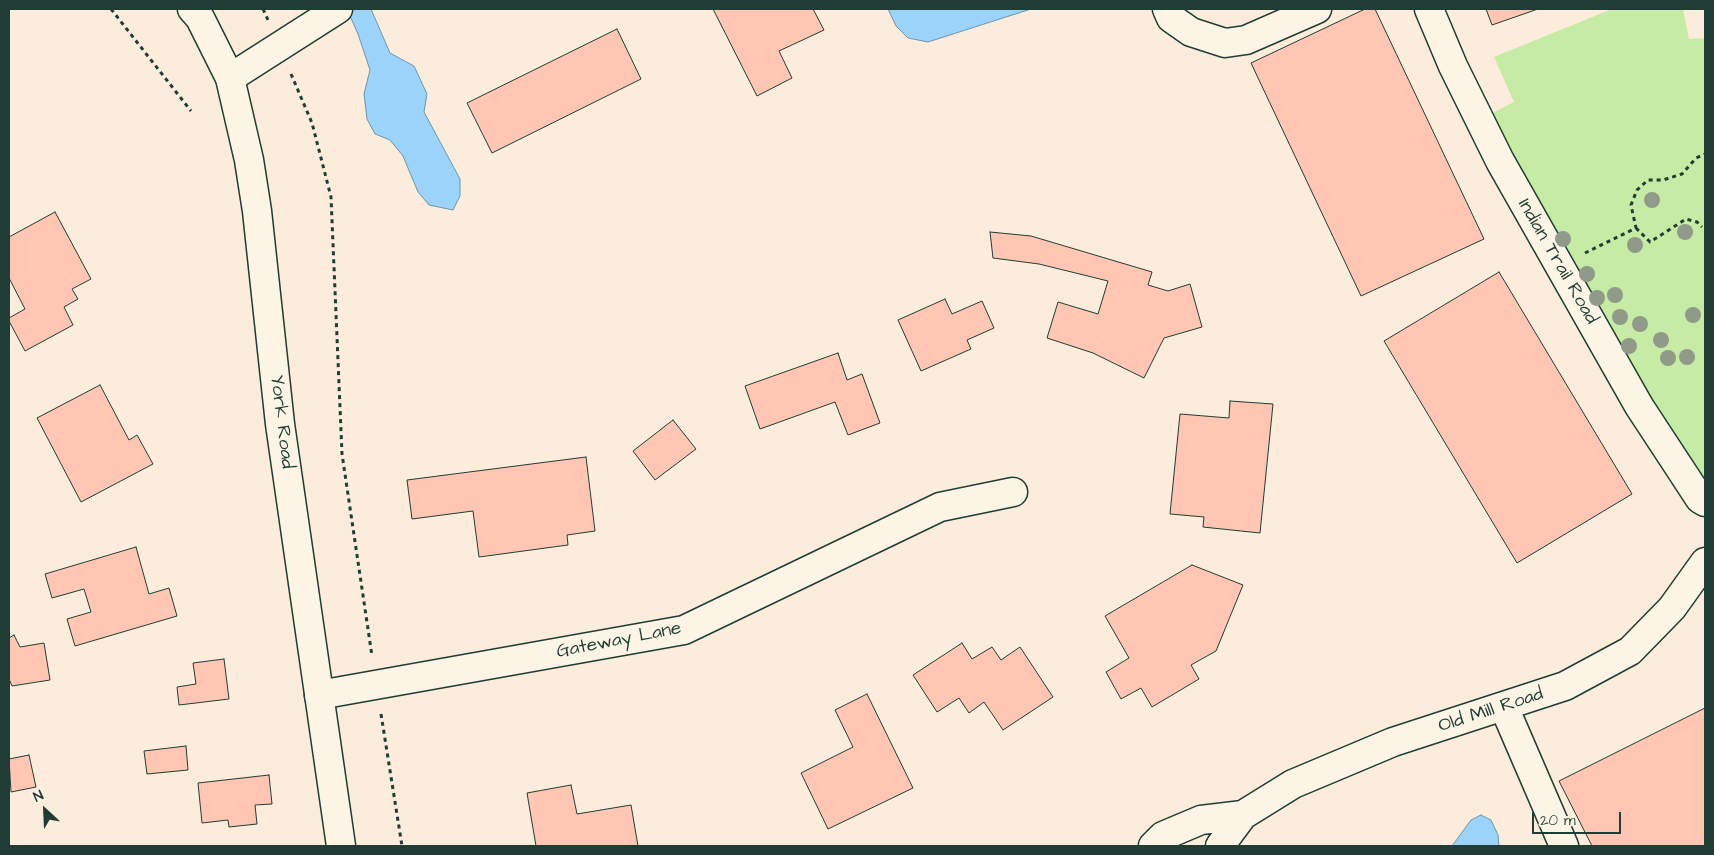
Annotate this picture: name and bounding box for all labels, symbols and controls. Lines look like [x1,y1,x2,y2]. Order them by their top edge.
street label: Indian Trail Road [1512,195,1602,329]
street label: York Road [264,374,298,470]
street label: Gateway Lane [555,618,683,664]
street label: Old Mill Road [1436,683,1546,739]
north arrow [20,785,70,835]
text: N [30,785,47,807]
scale bar [1534,802,1623,834]
text: 20 m [1540,810,1576,831]

